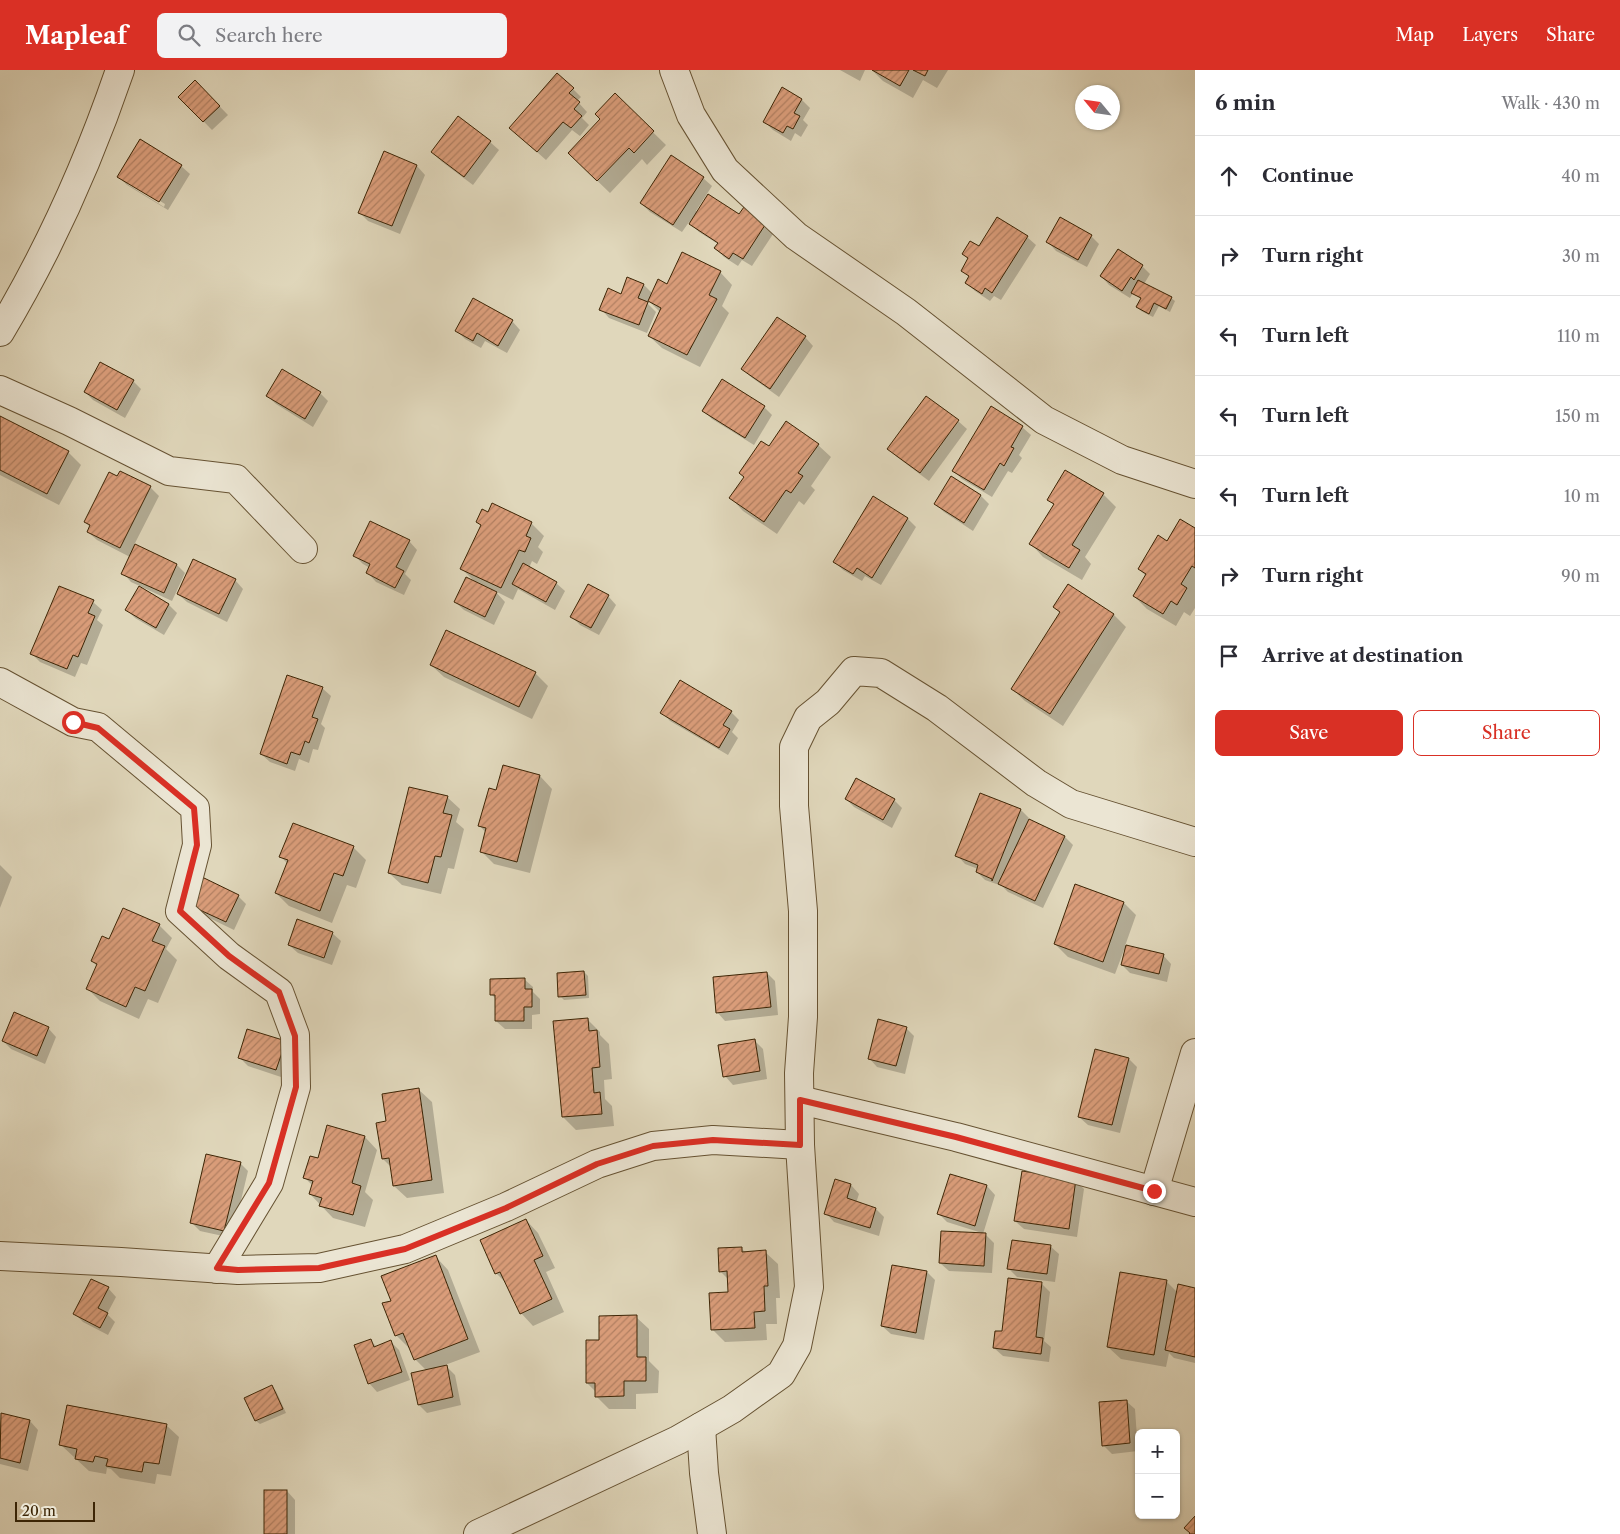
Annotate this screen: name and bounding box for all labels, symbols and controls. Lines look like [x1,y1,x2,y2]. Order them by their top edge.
search box [157,13,507,58]
text: Mapleaf [25,21,127,50]
icon: search [175,21,203,49]
text: Search here [215,24,323,47]
text: Map [1396,24,1434,46]
text: Layers [1462,24,1518,46]
text: Share [1546,24,1595,46]
north arrow [1075,85,1120,130]
text: 6 min [1215,90,1276,115]
text: Walk · 430 m [1501,93,1600,113]
icon: ahead [1215,162,1243,190]
text: Continue [1262,164,1354,187]
text: 40 m [1561,166,1600,186]
icon: right [1215,242,1243,270]
text: Turn right [1262,244,1363,267]
text: 30 m [1562,246,1600,266]
icon: left [1215,322,1243,350]
text: Turn left [1262,324,1349,347]
text: 110 m [1557,326,1600,346]
icon: left [1215,402,1243,430]
text: Turn left [1262,404,1349,427]
text: 150 m [1555,406,1600,426]
icon: left [1215,482,1243,510]
text: Turn left [1262,484,1349,507]
text: 10 m [1564,486,1600,506]
icon: right [1215,562,1243,590]
text: Turn right [1262,564,1363,587]
text: 90 m [1561,566,1600,586]
icon: arrive [1215,642,1243,670]
text: Arrive at destination [1262,644,1463,667]
button: Save [1215,710,1403,756]
button: Share [1413,710,1600,756]
route start [62,711,85,734]
route end [1143,1180,1166,1203]
map controls [1135,1429,1180,1519]
button: + [1135,1429,1180,1474]
button: − [1135,1474,1180,1519]
scale bar [15,1499,95,1522]
text: 20 m [22,1502,56,1520]

